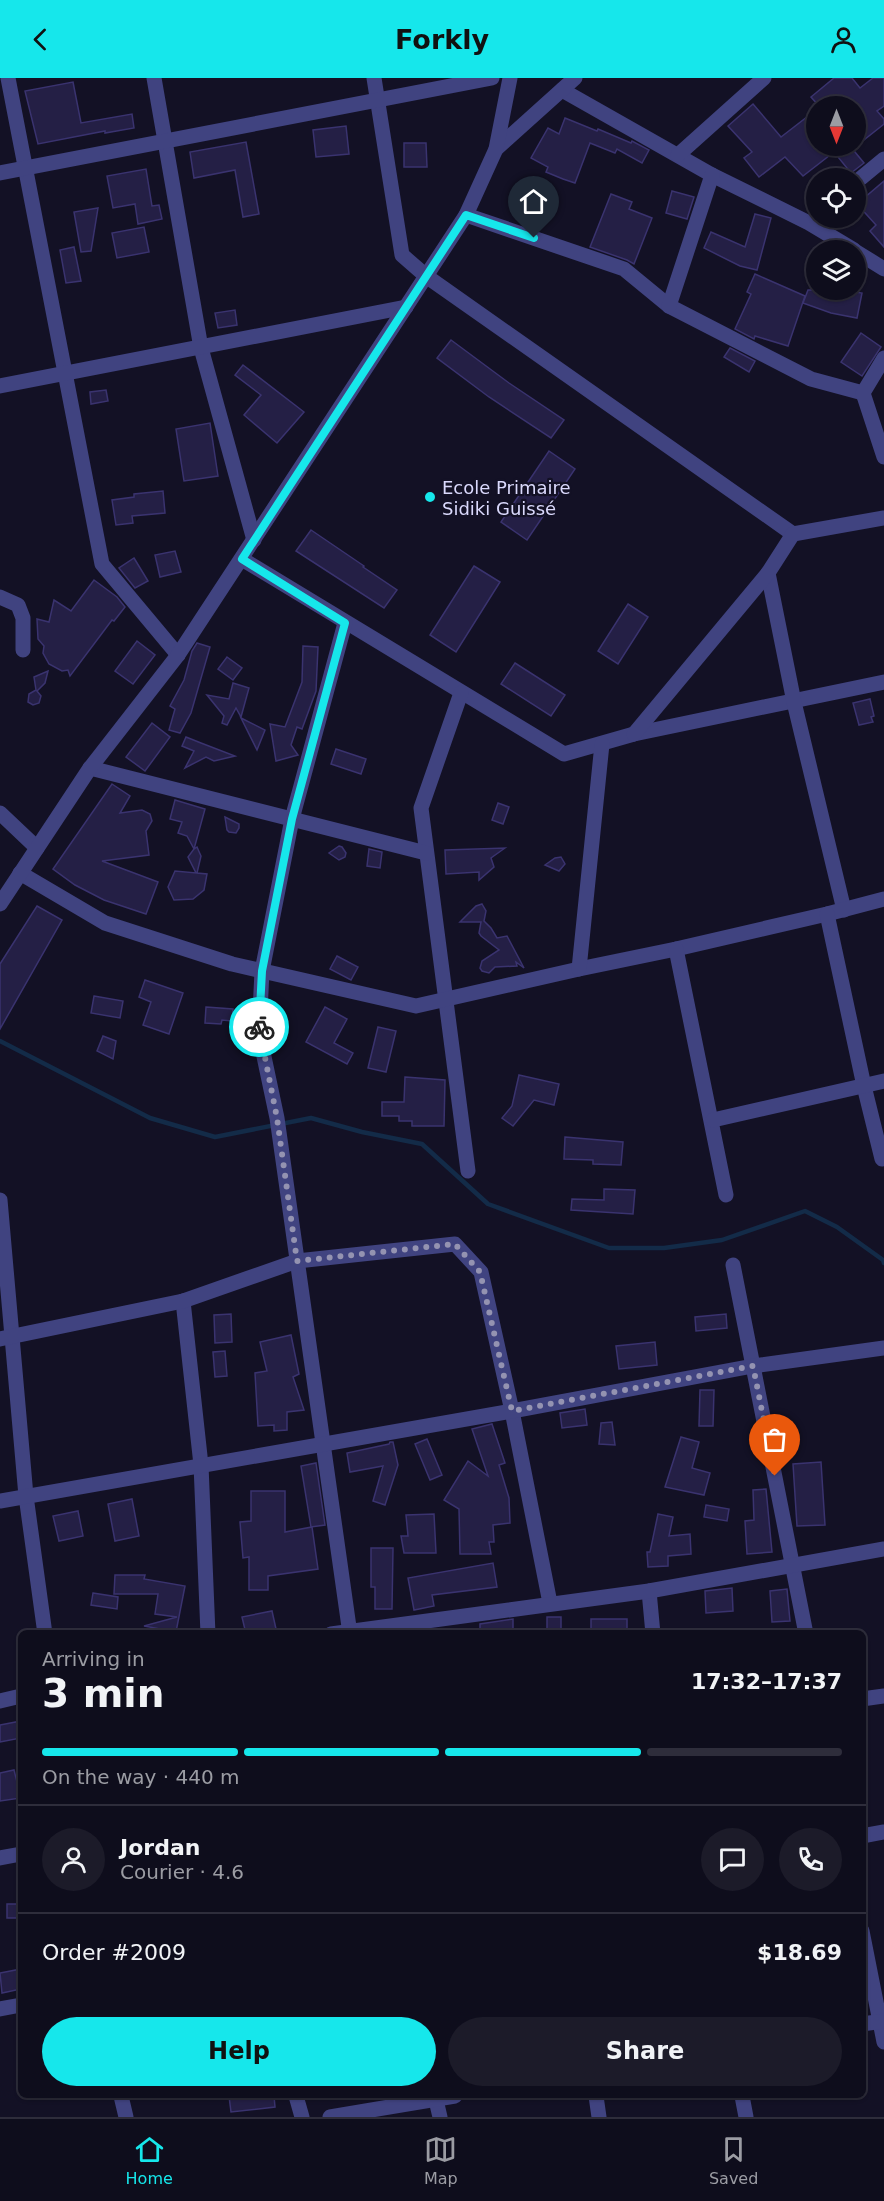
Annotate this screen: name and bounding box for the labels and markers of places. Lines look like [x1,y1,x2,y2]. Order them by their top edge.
pin [508,176,559,238]
place label: Ecole Primaire Sidiki Guissé [442,477,571,519]
marker: Ecole Primaire Sidiki Guissé [423,490,437,504]
pin [749,1414,800,1476]

